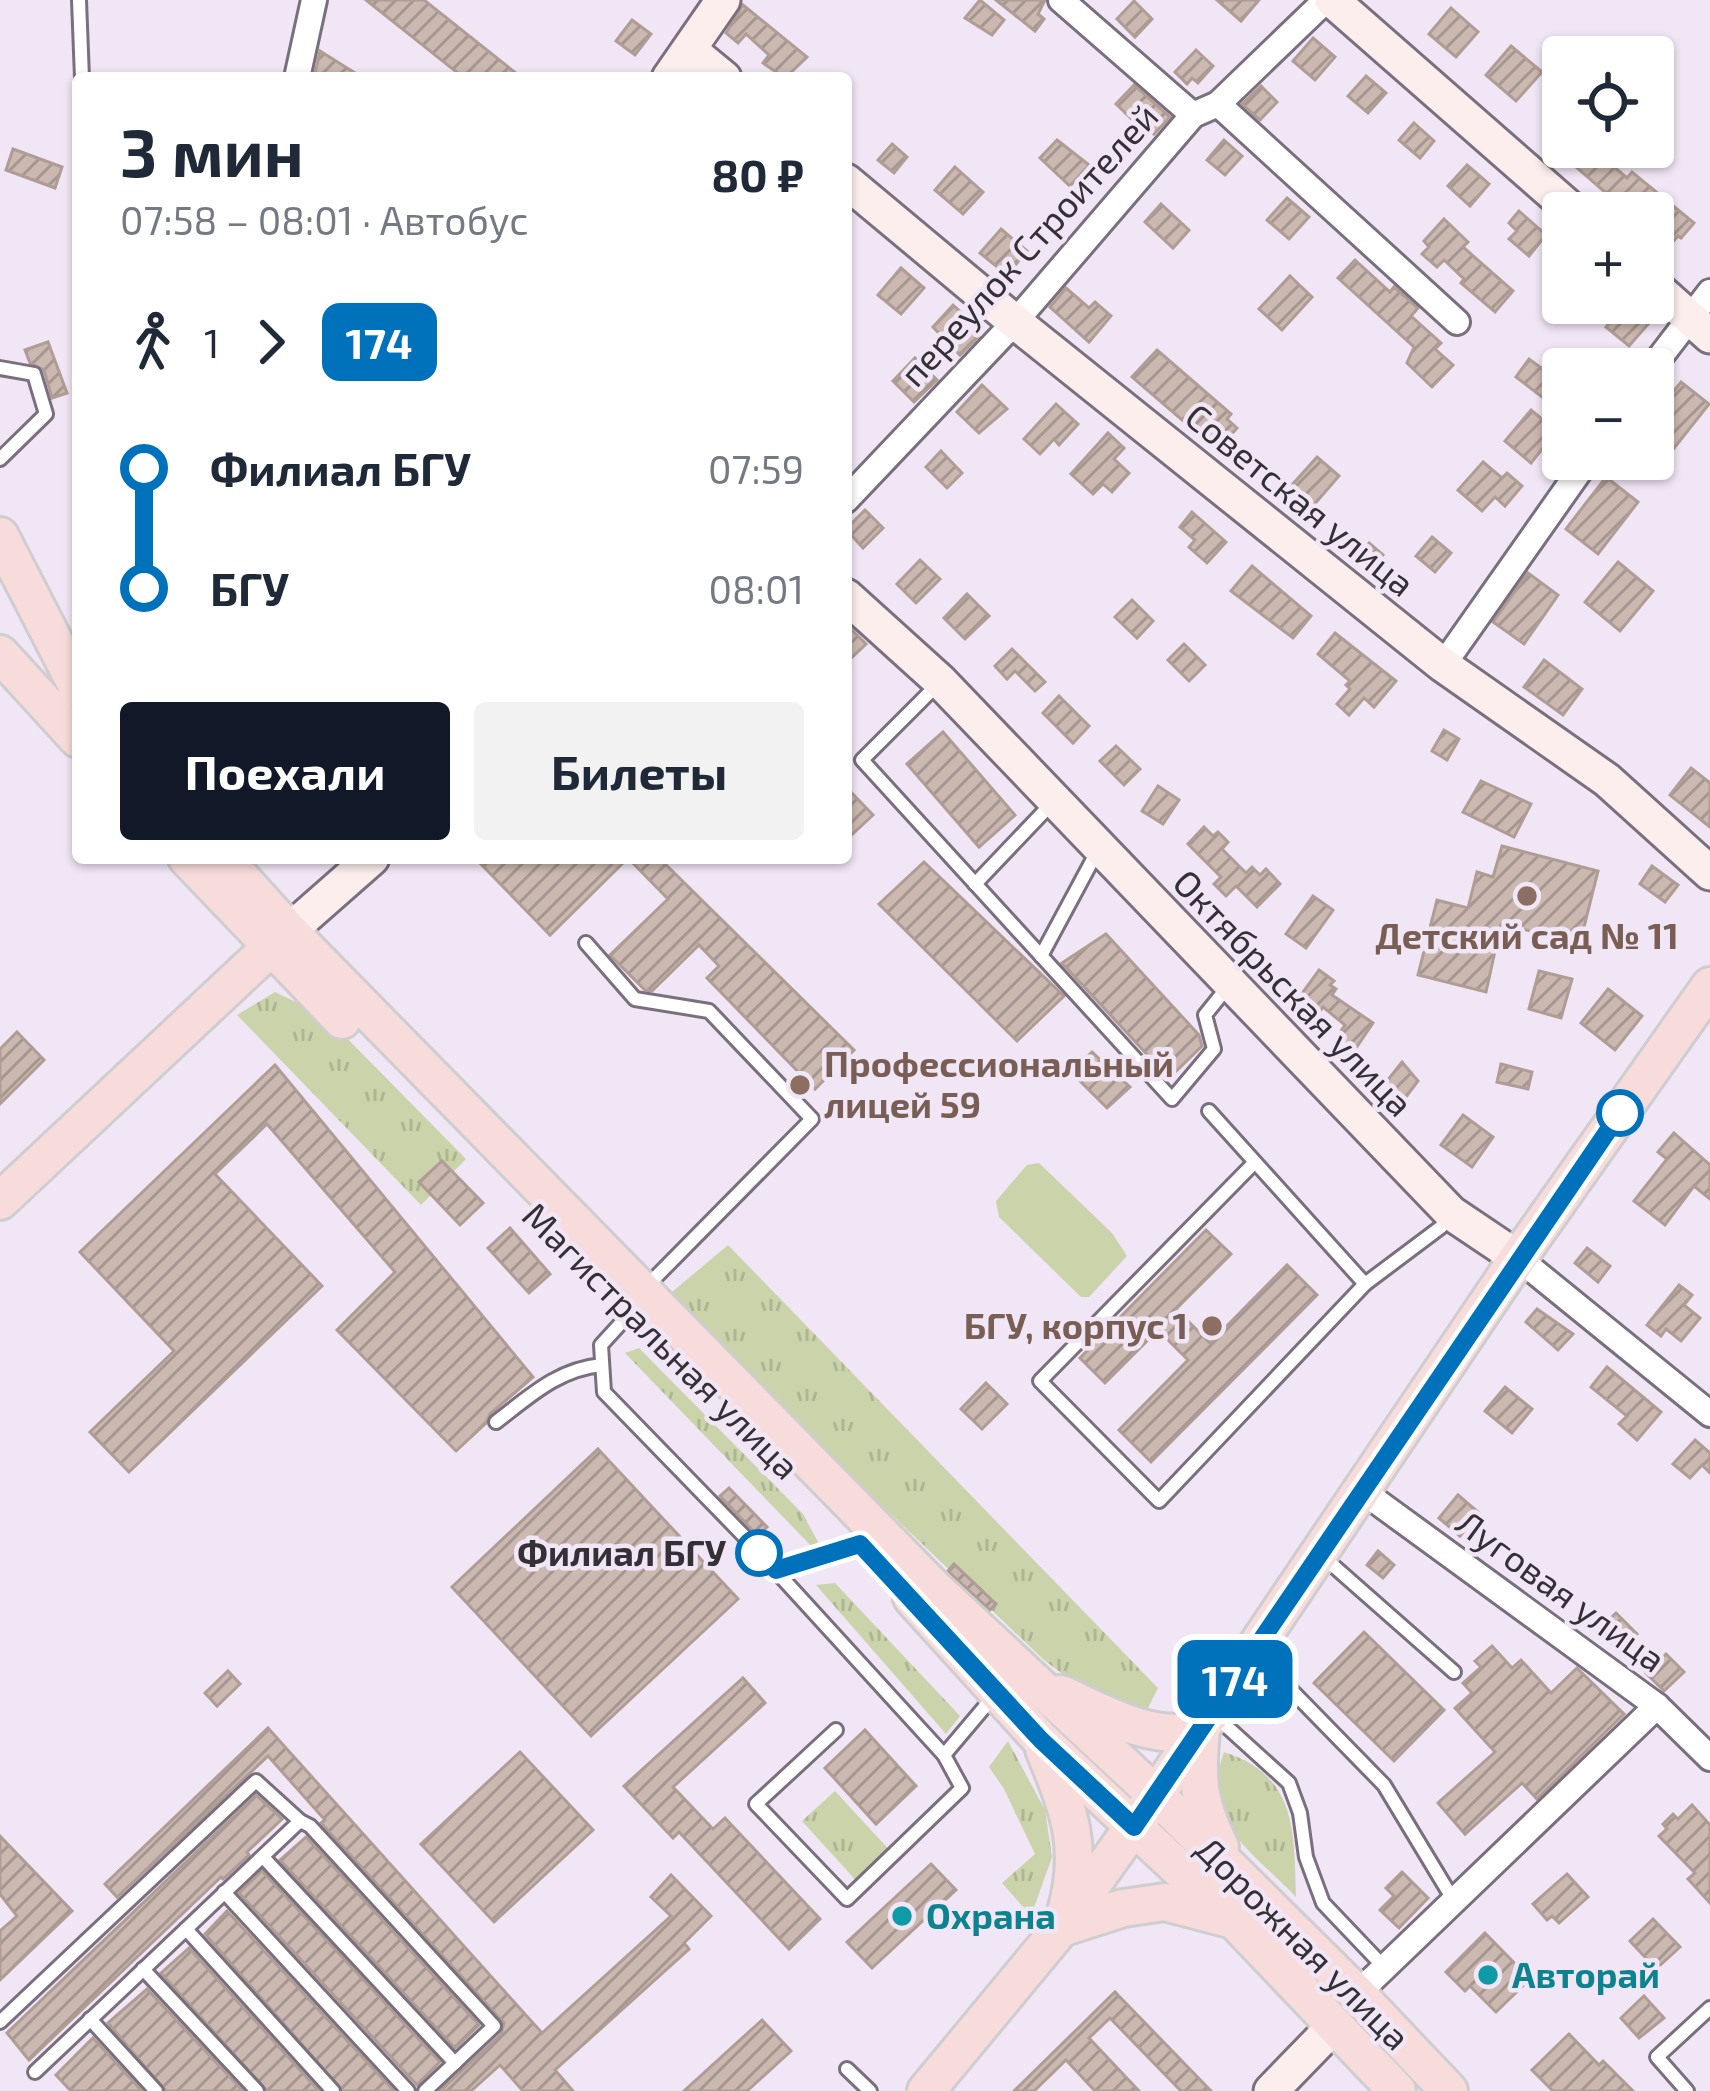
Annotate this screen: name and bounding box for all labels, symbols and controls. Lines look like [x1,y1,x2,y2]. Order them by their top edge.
map controls [1542,36,1674,480]
button: locate [1542,36,1674,168]
street label: переулок Строителей [890,94,1167,395]
text: 3 мин [120,111,304,190]
text: 80 ₽ [711,147,804,201]
button: + [1542,192,1674,324]
text: 07:58 – 08:01 · Автобус [120,196,528,243]
icon: walk [120,309,186,375]
icon: forward [238,309,304,375]
text: 174 [346,317,413,367]
text: 1 [204,319,220,366]
button: − [1542,348,1674,480]
street label: Советская улица [1177,393,1424,605]
text: Филиал БГУ [210,441,471,495]
text: 07:59 [708,445,804,492]
text: БГУ [210,561,289,615]
text: 08:01 [709,565,804,612]
button: Поехали [120,702,450,840]
button: Билеты [474,702,804,840]
street label: Октябрьская улица [1165,860,1423,1125]
marker: Детский сад № 11 [1514,883,1540,909]
place label: Детский сад № 11 [1375,913,1679,956]
place label: Профессиональный лицей 59 [824,1041,1174,1125]
marker: Профессиональный лицей 59 [787,1072,813,1098]
unlabelled marker [1598,1091,1642,1135]
street label: Магистральная улица [514,1193,809,1488]
place label: БГУ, корпус 1 [964,1303,1188,1347]
marker: БГУ, корпус 1 [1199,1313,1225,1339]
street label: Луговая улица [1449,1500,1675,1681]
place label: Филиал БГУ [517,1530,727,1573]
marker: Филиал БГУ [737,1531,781,1575]
line badge: 174 [1166,1640,1304,1718]
text: 174 [1201,1654,1269,1704]
street label: Дорожная улица [1188,1826,1420,2058]
place label: Охрана [926,1893,1056,1936]
marker: Охрана [889,1903,915,1929]
place label: Авторай [1512,1952,1660,1995]
marker: Авторай [1475,1962,1501,1988]

